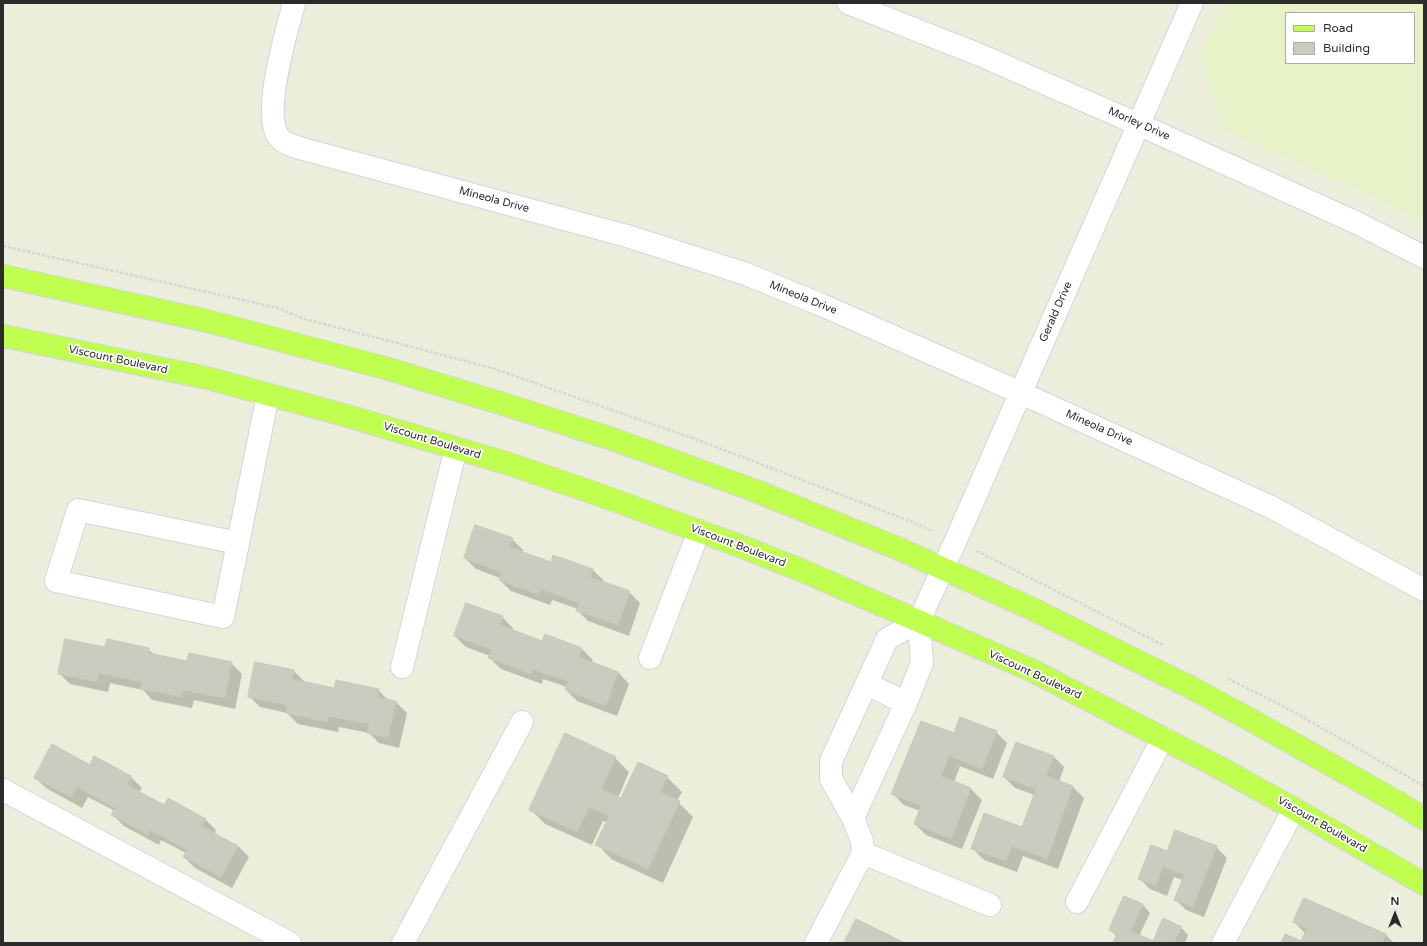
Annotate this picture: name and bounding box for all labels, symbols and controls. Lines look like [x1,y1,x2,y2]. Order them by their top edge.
legend [1285,12,1415,64]
text: Road [1323,21,1353,35]
text: Building [1323,41,1370,55]
street label: Morley Drive [1106,105,1172,143]
street label: Mineola Drive [458,184,530,216]
street label: Mineola Drive [767,278,839,318]
street label: Gerald Drive [1037,280,1075,344]
street label: Viscount Boulevard [67,343,169,377]
street label: Mineola Drive [1064,407,1134,449]
street label: Viscount Boulevard [382,420,482,462]
street label: Viscount Boulevard [688,522,788,570]
street label: Viscount Boulevard [986,648,1084,702]
street label: Viscount Boulevard [1275,794,1369,856]
north arrow [1375,894,1415,934]
text: N [1391,895,1399,908]

